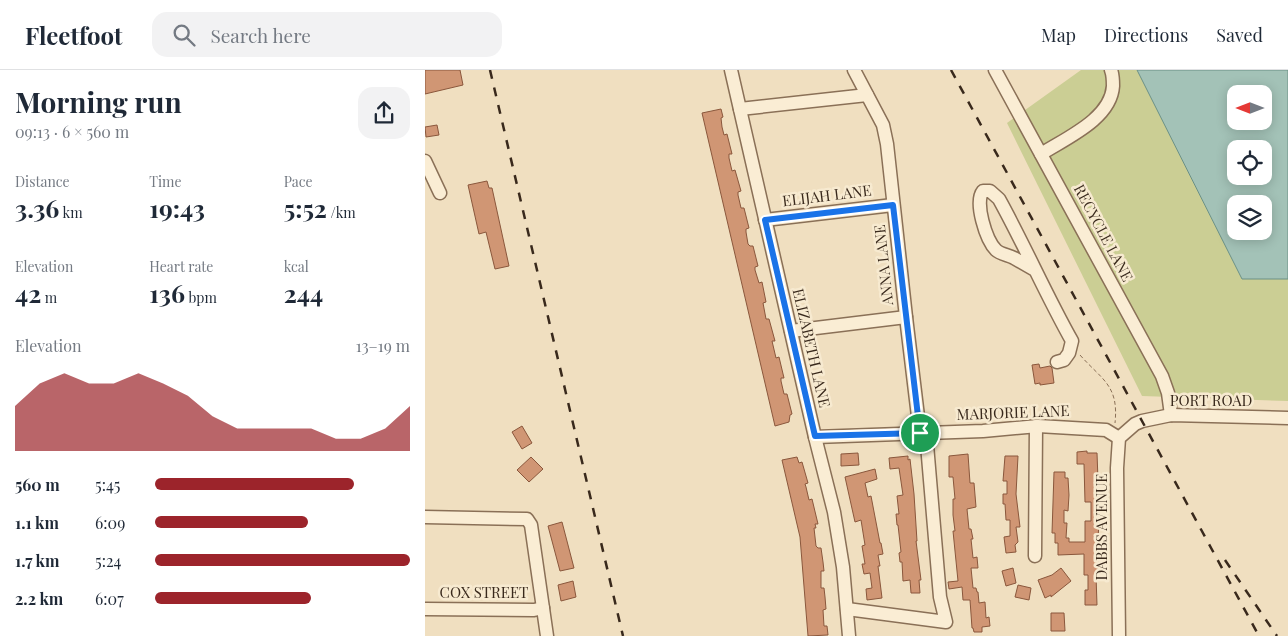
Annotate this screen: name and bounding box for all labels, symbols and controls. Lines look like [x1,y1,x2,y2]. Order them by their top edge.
search box [152,12,502,57]
text: Fleetfoot [25,19,122,51]
icon: search [170,21,198,49]
text: Search here [210,22,311,48]
text: Map [1041,23,1076,47]
text: Directions [1104,23,1188,47]
text: Saved [1216,23,1263,47]
text: Morning run [15,83,182,120]
north arrow [1227,85,1273,130]
map controls [1227,85,1272,240]
button: share [358,87,410,139]
text: 09:13 · 6 × 560 m [15,121,129,142]
button: locate [1227,140,1272,185]
text: Distance [15,172,70,191]
text: Time [149,172,182,191]
text: Pace [284,172,313,191]
street label: ELIJAH LANE [781,180,873,210]
street label: RECYCLE LANE [1070,180,1138,285]
text: 3.36 [15,191,59,224]
text: 19:43 [149,191,205,224]
text: 5:52 [284,191,327,224]
button: layers [1227,195,1272,240]
text: km [59,203,83,222]
text: /km [327,203,356,222]
street label: ANNA LANE [869,224,897,307]
text: Elevation [15,257,73,276]
text: Heart rate [149,257,213,276]
text: kcal [284,257,309,276]
text: 42 [15,276,41,309]
text: 136 [149,276,185,309]
text: 244 [284,276,323,309]
street label: ELIZABETH LANE [789,286,835,409]
text: m [41,288,57,307]
text: bpm [185,288,217,307]
text: Elevation [15,335,82,356]
text: 13–19 m [356,335,410,356]
street label: PORT ROAD [1170,390,1252,410]
street label: MARJORIE LANE [956,400,1070,424]
pin [899,412,941,454]
icon: arrive [906,419,934,447]
text: 560 m [15,474,60,495]
text: 5:45 [95,474,120,495]
street label: DABBS AVENUE [1091,474,1111,580]
text: 1.1 km [15,512,59,533]
text: 6:09 [95,512,125,533]
text: 1.7 km [15,550,59,571]
text: 5:24 [95,550,121,571]
street label: COX STREET [440,582,528,602]
text: 2.2 km [15,588,63,609]
text: 6:07 [95,588,124,609]

